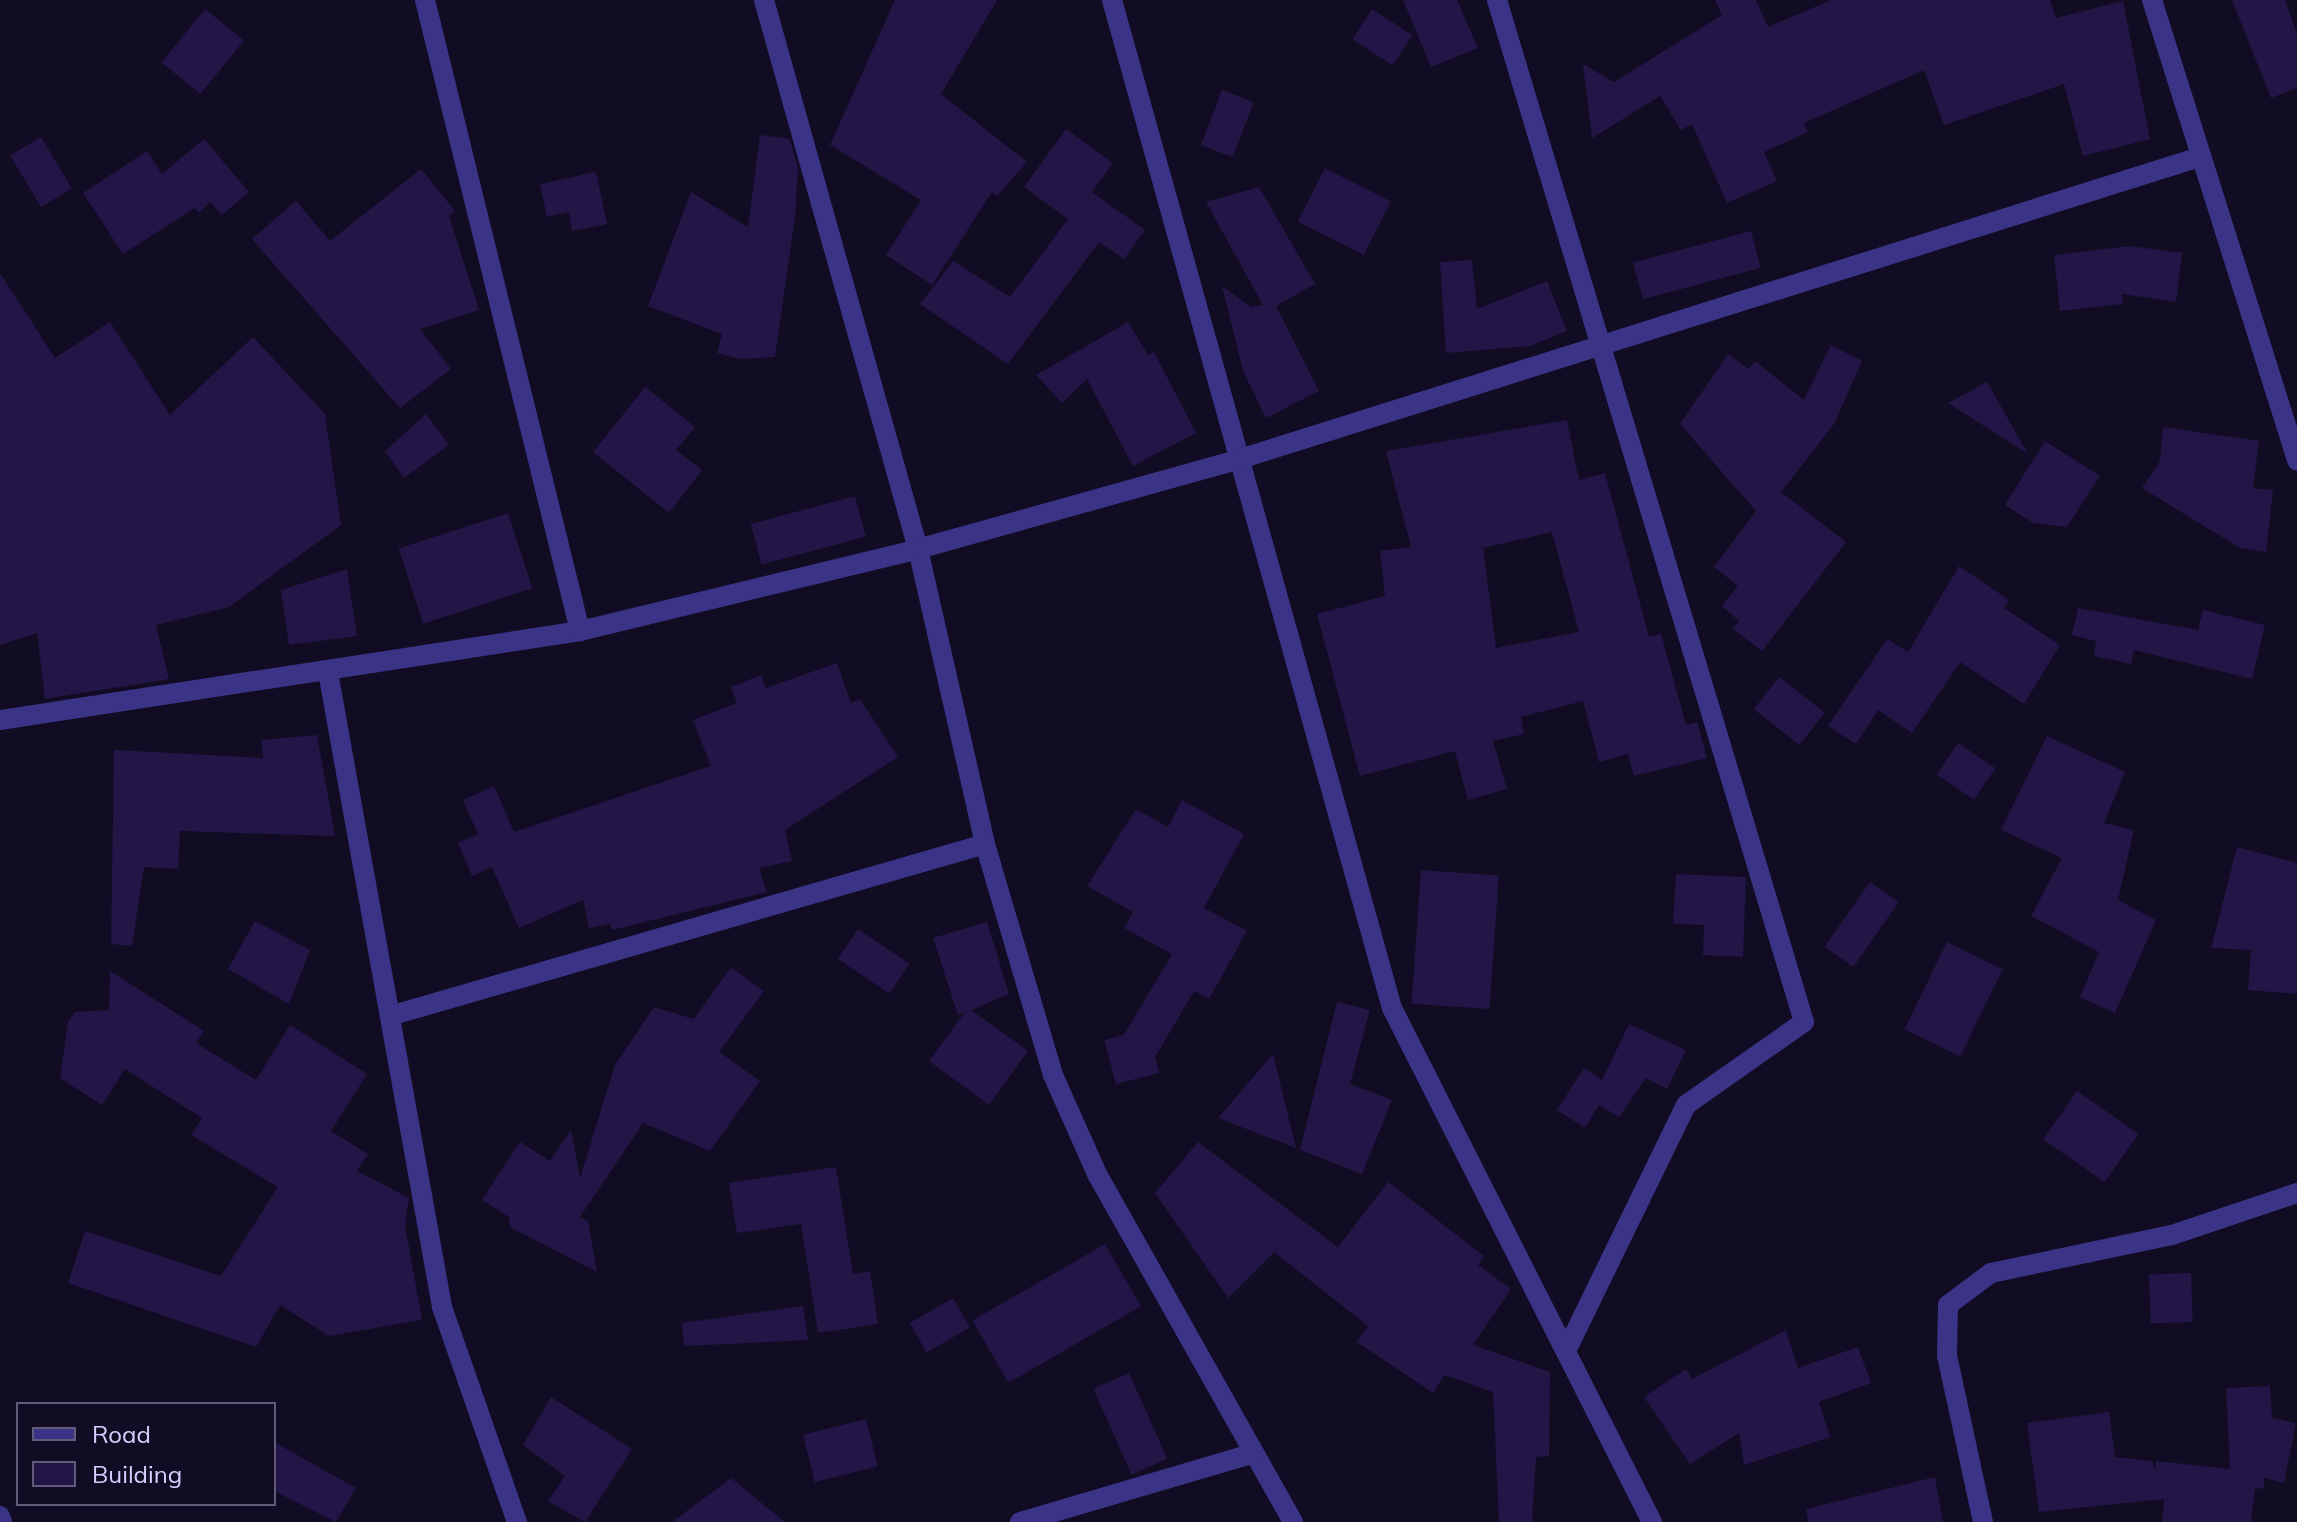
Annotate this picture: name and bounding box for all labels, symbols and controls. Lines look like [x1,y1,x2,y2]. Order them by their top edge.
legend [16,1402,276,1506]
text: Road [92,1419,151,1449]
text: Building [92,1459,182,1489]

